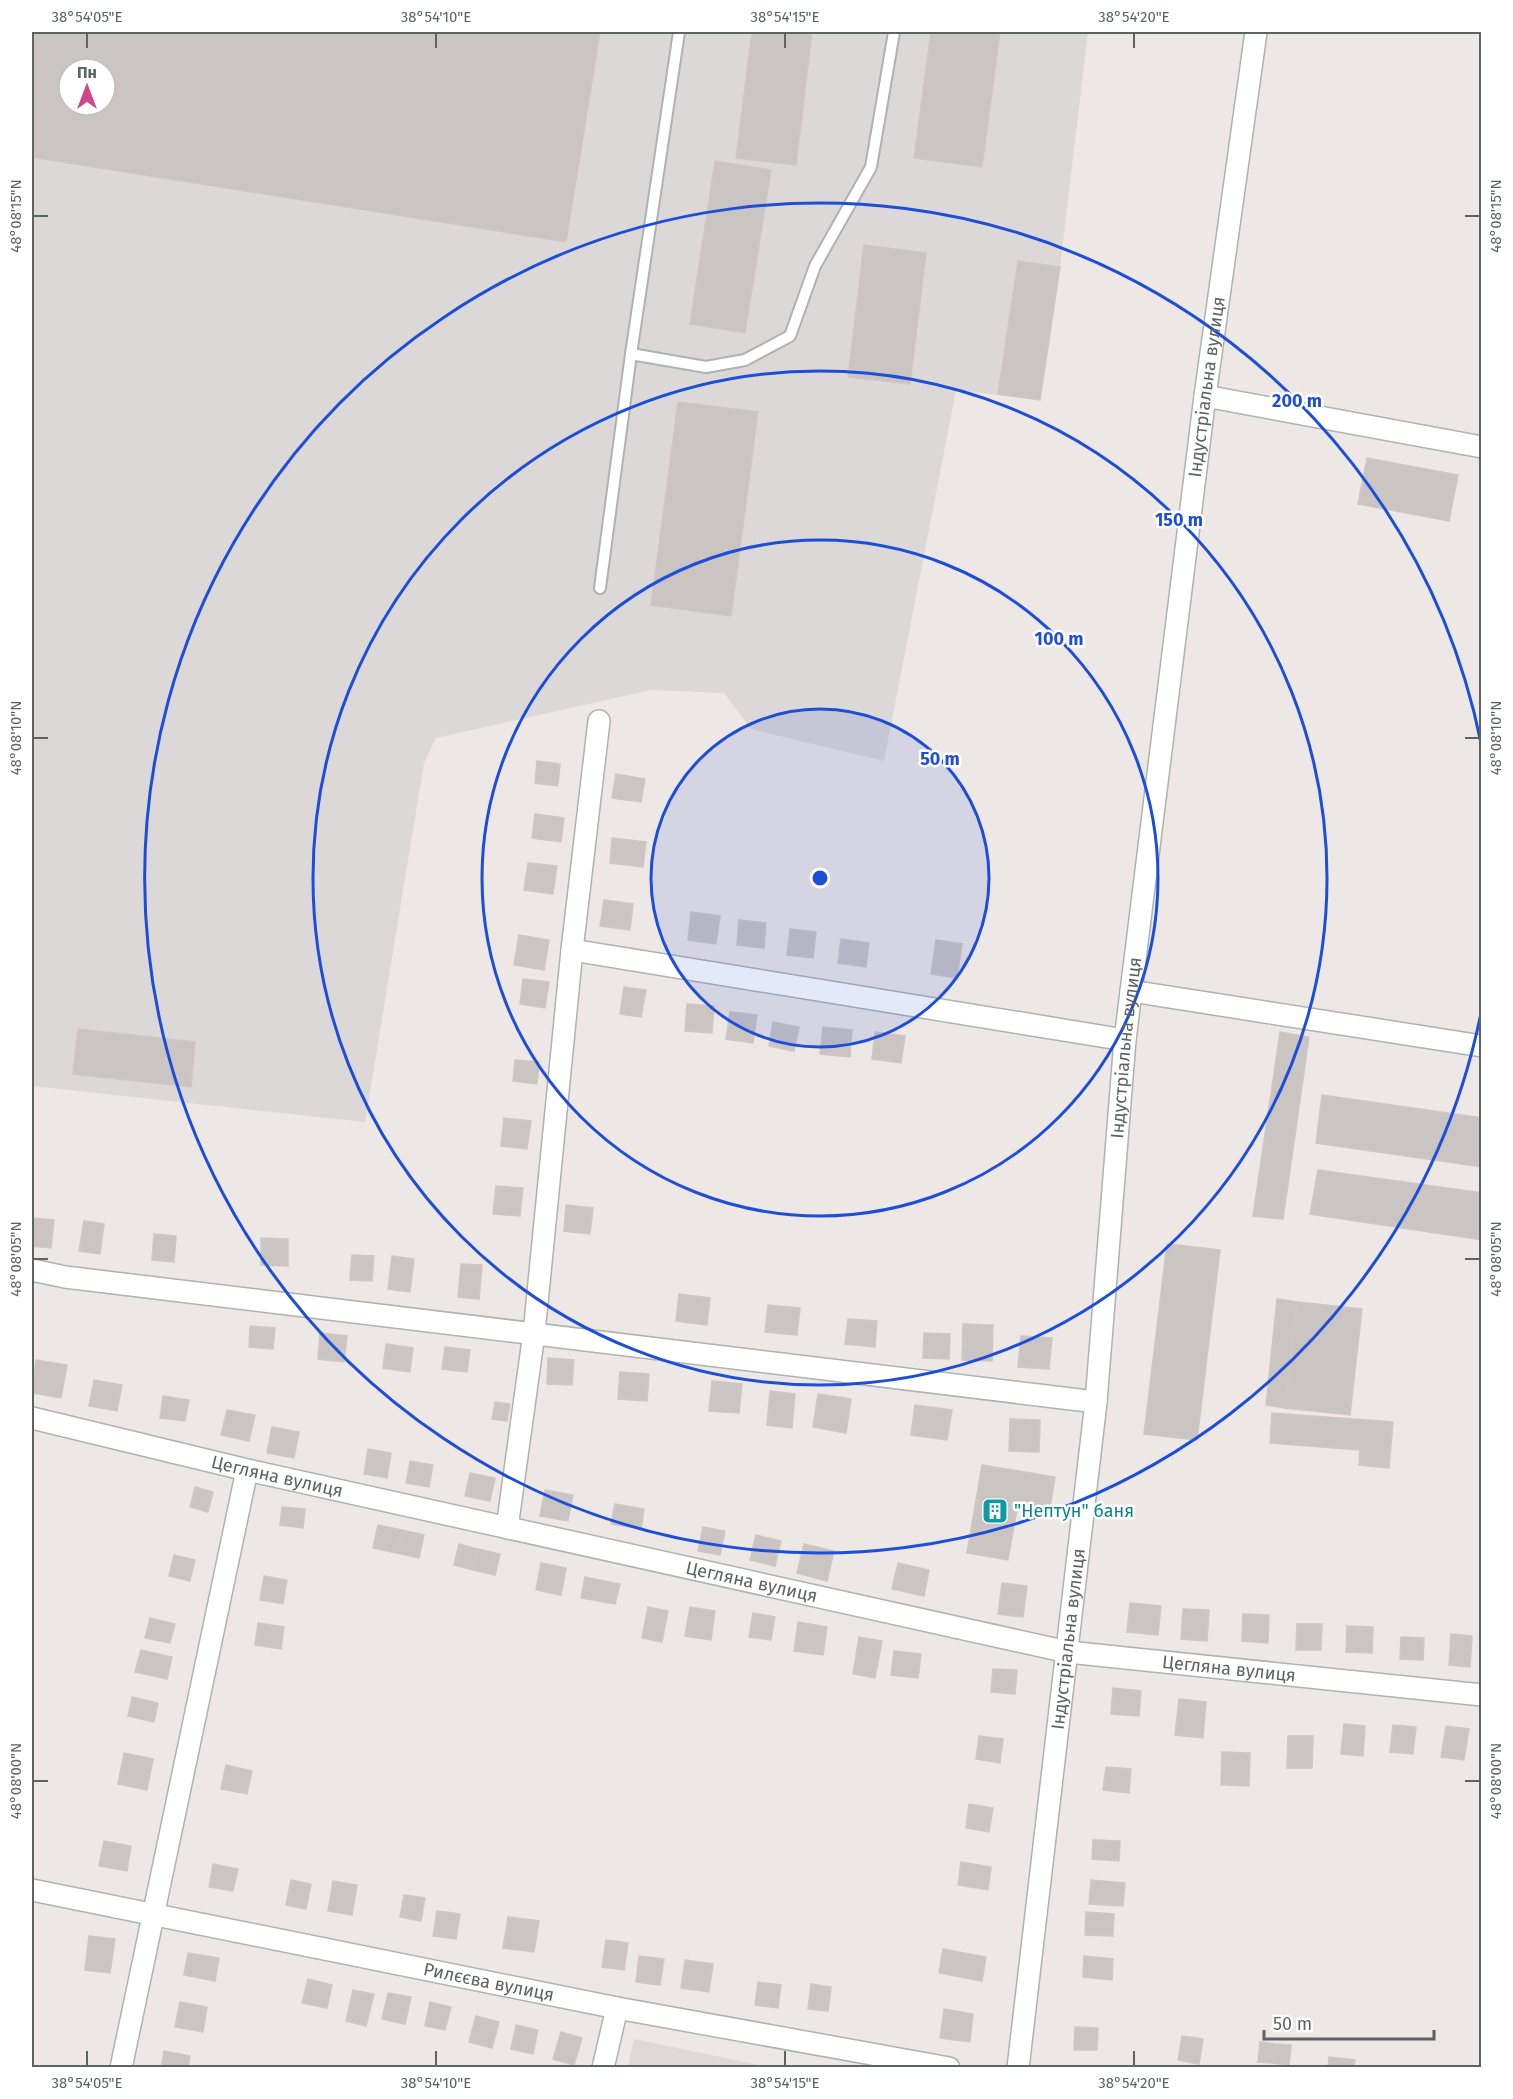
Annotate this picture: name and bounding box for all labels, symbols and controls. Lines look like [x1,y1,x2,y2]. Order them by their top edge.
text: 38°54'05"E [52,8,122,26]
text: 38°54'10"E [401,8,471,26]
text: 38°54'15"E [750,8,820,26]
text: 38°54'20"E [1098,8,1170,26]
north arrow [57,57,117,117]
text: Пн [77,63,97,82]
text: 48°08'15"N [7,179,25,253]
text: 48°08'15"N [1487,179,1505,253]
street label: Індустріальна вулиця [1184,295,1230,479]
text: 200 m [1272,390,1322,412]
text: 150 m [1155,509,1203,531]
text: 100 m [1035,628,1083,650]
text: 48°08'10"N [7,701,25,775]
text: 48°08'10"N [1487,701,1505,775]
text: 50 m [920,748,960,770]
centre of rings [810,868,830,888]
street label: Індустріальна вулиця [1106,956,1146,1139]
text: 48°08'05"N [7,1221,25,1297]
text: 48°08'05"N [1487,1221,1505,1297]
street label: Цегляна вулиця [209,1451,345,1502]
building icon: "Нептун" баня [980,1496,1010,1526]
place label: "Нептун" баня [1014,1500,1134,1522]
street label: Індустріальна вулиця [1047,1547,1090,1731]
street label: Цегляна вулиця [684,1557,820,1607]
street label: Цегляна вулиця [1161,1651,1297,1687]
text: 48°08'00"N [7,1743,25,1819]
text: 48°08'00"N [1487,1743,1505,1819]
street label: Рилєєва вулиця [421,1958,556,2006]
scale bar [1264,2003,1434,2041]
text: 50 m [1273,2013,1312,2035]
text: 38°54'05"E [52,2074,122,2092]
text: 38°54'10"E [401,2074,471,2092]
text: 38°54'15"E [750,2074,820,2092]
text: 38°54'20"E [1098,2074,1170,2092]

